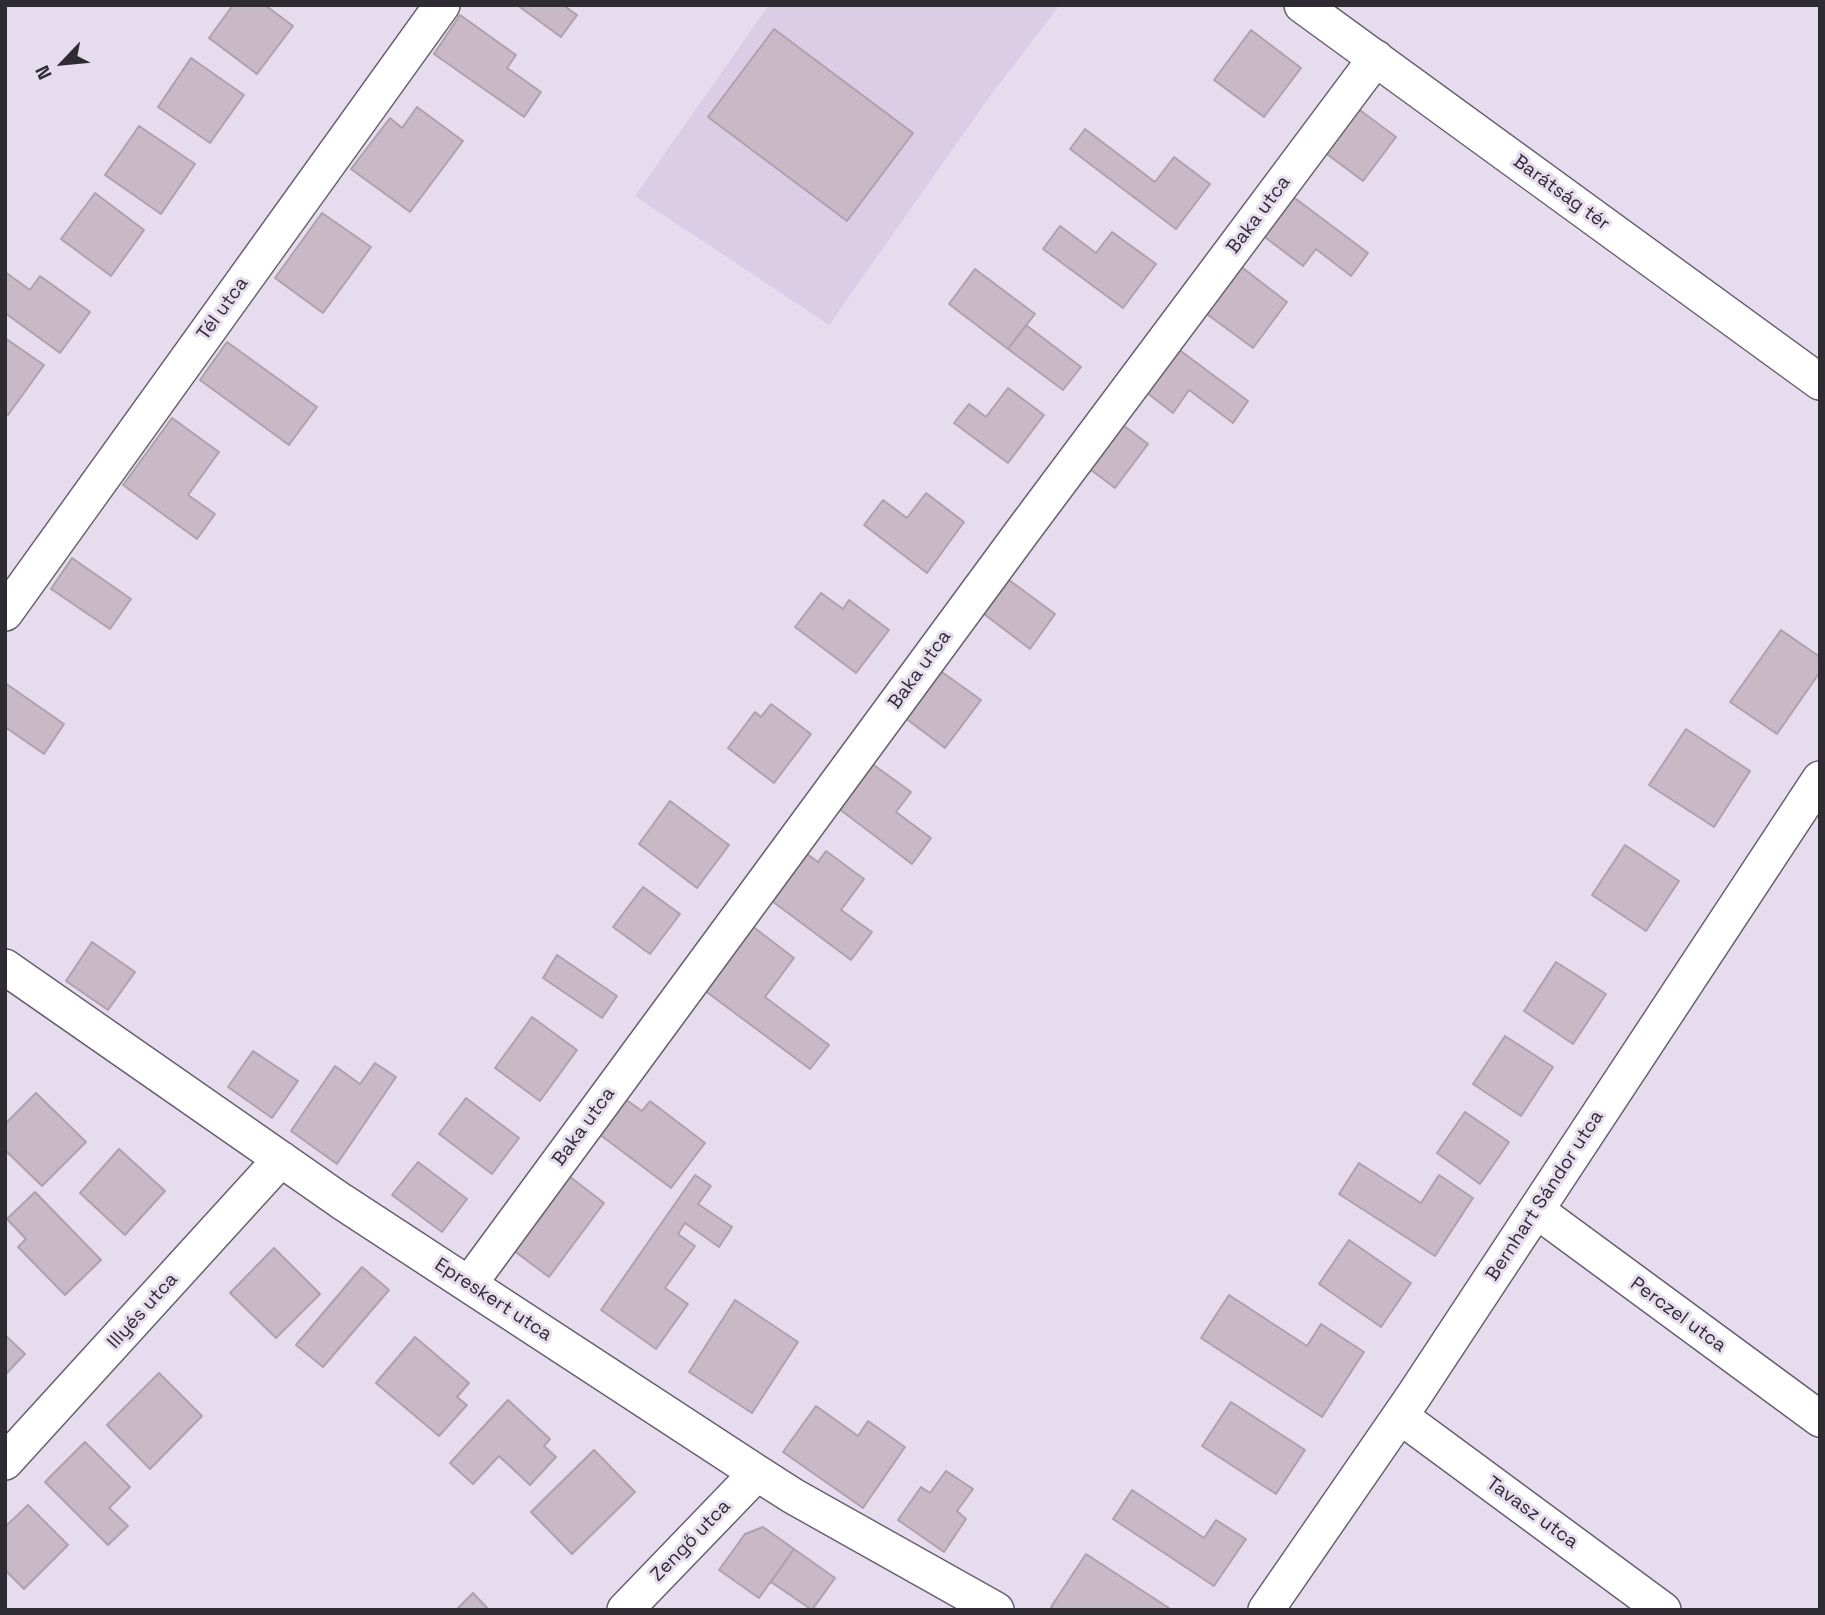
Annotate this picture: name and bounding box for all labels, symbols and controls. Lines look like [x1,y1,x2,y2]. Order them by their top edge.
north arrow [28,28,98,98]
text: N [30,61,58,84]
street label: Barátság tér [1508,150,1614,236]
street label: Baka utca [1222,172,1296,258]
street label: Tél utca [193,273,253,345]
street label: Baka utca [884,626,956,714]
street label: Baka utca [548,1083,620,1171]
street label: Bernhart Sándor utca [1481,1107,1609,1285]
street label: Epreskert utca [430,1254,556,1346]
street label: Illyés utca [103,1268,183,1354]
street label: Perczel utca [1626,1273,1730,1357]
street label: Tavasz utca [1482,1472,1582,1554]
street label: Zengő utca [646,1495,736,1587]

